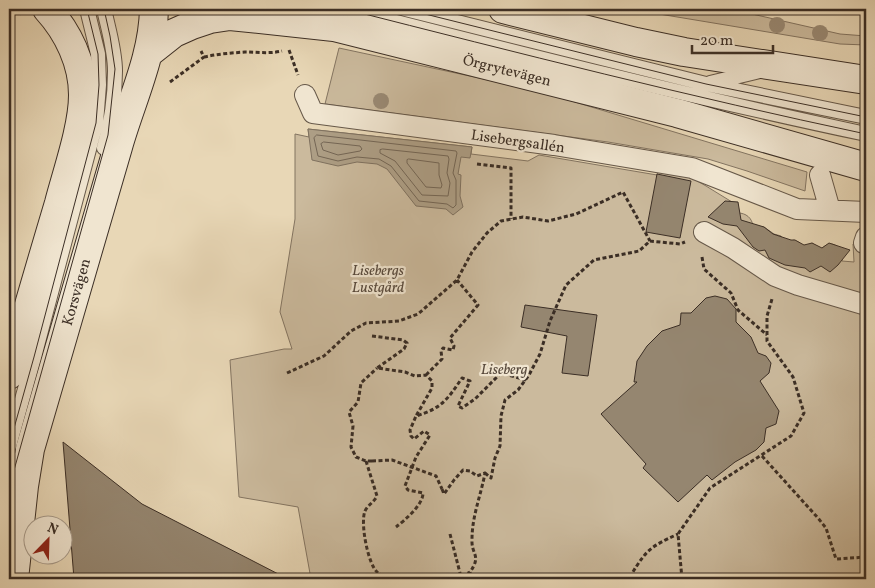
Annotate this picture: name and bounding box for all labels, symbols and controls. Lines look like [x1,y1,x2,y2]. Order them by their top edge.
scale bar [692,22,774,54]
text: 20 m [700,31,733,52]
street label: Örgrytevägen [460,50,553,93]
street label: Lisebergsallén [469,126,566,159]
street label: Korsvägen [58,256,97,329]
park label: Lisebergs Lustgård [352,261,405,299]
park label: Liseberg [481,360,528,381]
north arrow [22,516,72,566]
text: N [44,519,61,540]

